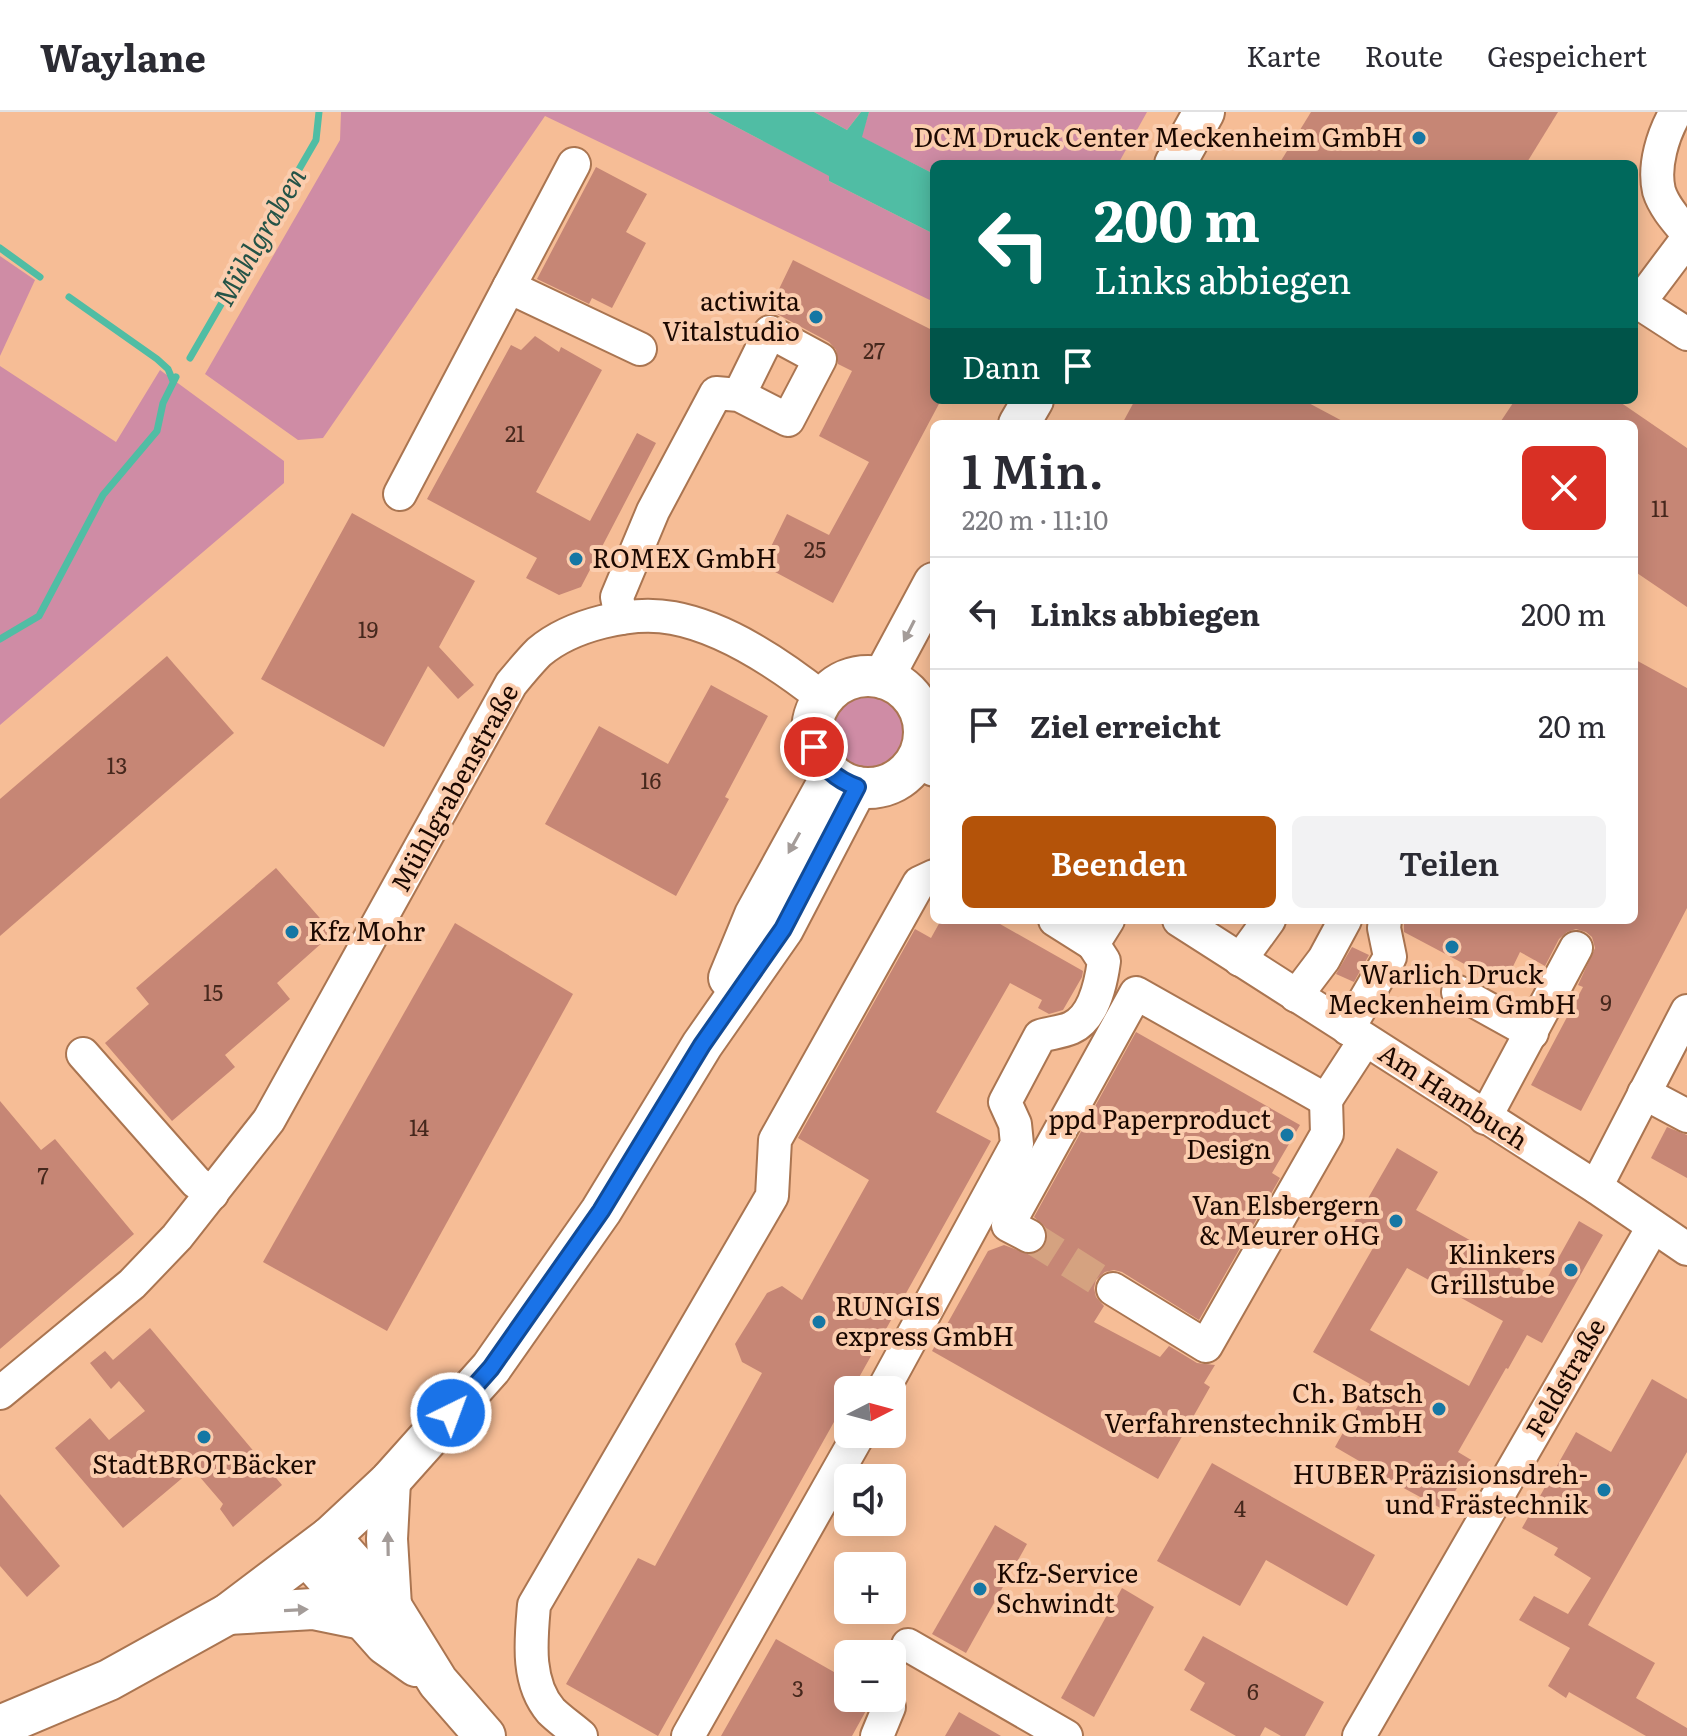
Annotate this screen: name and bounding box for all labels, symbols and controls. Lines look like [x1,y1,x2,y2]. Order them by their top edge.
text: Waylane [40,27,206,84]
text: Karte [1246,34,1321,76]
text: Route [1365,34,1443,76]
text: Gespeichert [1487,34,1647,76]
place label: DCM Druck Center Meckenheim GmbH [913,116,1403,155]
marker: DCM Druck Center Meckenheim GmbH [1410,129,1428,147]
water label: Mühlgraben [202,158,315,313]
text: 200 m [1094,176,1260,259]
icon: left [962,192,1066,296]
text: Links abbiegen [1094,252,1351,305]
place label: actiwita Vitalstudio [662,280,800,349]
marker: actiwita Vitalstudio [807,308,825,326]
house number: 27 [863,333,885,366]
text: Dann [962,344,1040,388]
icon: arrive [1056,344,1100,388]
house number: 21 [505,416,525,449]
text: 1 Min. [962,433,1104,504]
button: close [1522,446,1606,530]
house number: 11 [1651,491,1669,524]
text: 220 m · 11:10 [962,499,1108,538]
house number: 25 [804,532,826,565]
place label: ROMEX GmbH [592,537,777,576]
marker: ROMEX GmbH [567,550,585,568]
icon: left [962,591,1006,635]
text: Links abbiegen [1030,591,1260,635]
text: 200 m [1521,591,1606,635]
house number: 19 [358,612,378,645]
one-way arrow [903,620,916,643]
street label: Mühlgrabenstraße [379,676,526,898]
icon: arrive [962,703,1006,747]
text: Ziel erreicht [1030,703,1221,747]
text: 20 m [1538,703,1606,747]
pin [780,713,848,781]
icon: arrive [792,725,836,769]
house number: 13 [107,748,127,781]
house number: 16 [641,763,662,796]
button: Beenden [962,816,1276,908]
button: Teilen [1292,816,1606,908]
one-way arrow [787,832,801,854]
place label: Kfz Mohr [308,910,426,949]
marker: Kfz Mohr [283,923,301,941]
marker: Warlich Druck Meckenheim GmbH [1443,938,1461,956]
place label: Warlich Druck Meckenheim GmbH [1327,953,1577,1022]
house number: 15 [203,975,223,1008]
house number: 9 [1600,985,1612,1018]
street label: Am Hambuch [1372,1032,1537,1158]
place label: ppd Paperproduct Design [1049,1098,1271,1167]
house number: 14 [409,1110,429,1143]
marker: ppd Paperproduct Design [1278,1126,1296,1144]
house number: 7 [37,1158,49,1191]
place label: Van Elsbergern & Meurer oHG [1192,1184,1380,1253]
marker: Van Elsbergern & Meurer oHG [1387,1212,1405,1230]
place label: Klinkers Grillstube [1430,1233,1555,1302]
marker: Klinkers Grillstube [1562,1261,1580,1279]
place label: RUNGIS express GmbH [835,1285,1014,1354]
street label: Feldstraße [1514,1310,1614,1443]
marker: RUNGIS express GmbH [810,1313,828,1331]
position arrow [409,1371,493,1455]
place label: Ch. Batsch Verfahrenstechnik GmbH [1104,1372,1423,1441]
north arrow [834,1376,906,1448]
map controls [834,1376,906,1712]
marker: Ch. Batsch Verfahrenstechnik GmbH [1430,1400,1448,1418]
marker: StadtBROTBäcker [195,1428,213,1446]
place label: StadtBROTBäcker [92,1443,317,1482]
place label: HUBER Präzisionsdreh- und Frästechnik [1293,1453,1589,1522]
button: sound [834,1464,906,1536]
marker: HUBER Präzisionsdreh- und Frästechnik [1595,1481,1613,1499]
house number: 4 [1234,1491,1246,1524]
one-way arrow [381,1531,394,1556]
button: + [834,1552,906,1624]
place label: Kfz-Service Schwindt [996,1552,1138,1621]
marker: Kfz-Service Schwindt [971,1580,989,1598]
one-way arrow [284,1604,309,1617]
button: − [834,1640,906,1712]
house number: 3 [792,1671,804,1704]
house number: 6 [1247,1674,1259,1707]

